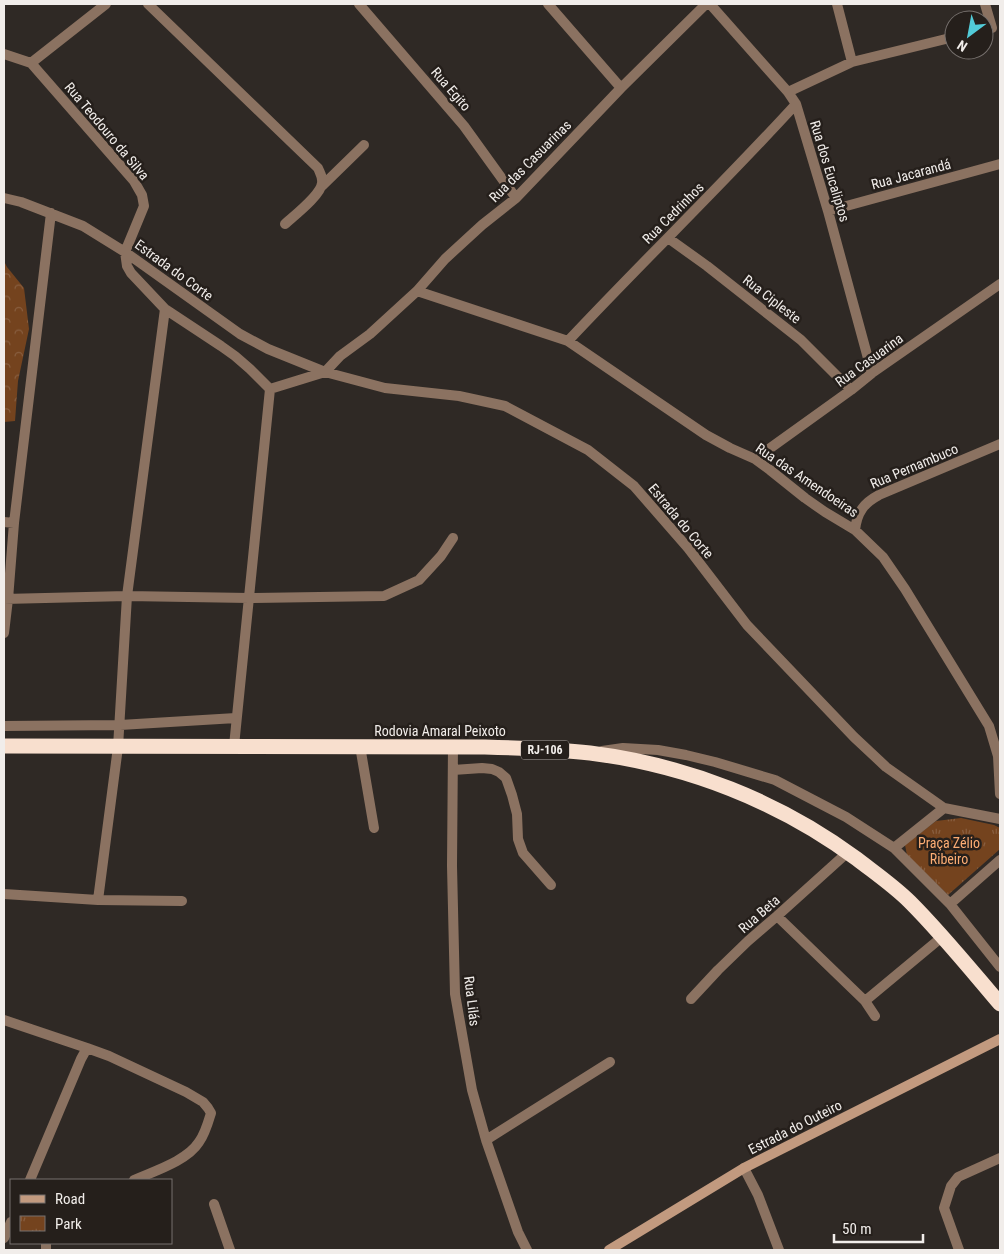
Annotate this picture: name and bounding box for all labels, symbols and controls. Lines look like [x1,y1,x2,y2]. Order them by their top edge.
north arrow [944,10,994,60]
text: N [954,37,970,55]
street label: Rua Egito [428,64,474,114]
street label: Rua Teodouro da Silva [62,79,152,183]
street label: Rua das Casuarinas [486,117,574,205]
street label: Rua dos Eucaliptos [807,118,853,224]
street label: Rua Jacarandá [869,156,953,192]
street label: Rua Cedrinhos [639,179,707,247]
street label: Estrada do Corte [132,236,216,304]
street label: Rua Cipleste [740,271,804,327]
street label: Rua Casuarina [832,330,906,390]
street label: Rua das Amendoeiras [753,440,861,520]
street label: Rua Pernambuco [868,440,960,492]
street label: Estrada do Corte [645,480,717,562]
street label: Rodovia Amaral Peixoto [374,723,506,739]
road number: RJ-106 [521,740,569,760]
park label: Praça Zélio Ribeiro [918,835,980,867]
street label: Rua Beta [735,892,783,936]
street label: Rua Lilás [461,975,483,1027]
street label: Estrada do Outeiro [746,1097,844,1157]
legend [10,1179,172,1244]
text: Road [55,1190,85,1208]
scale bar [834,1212,923,1244]
text: Park [55,1215,82,1233]
text: 50 m [842,1220,872,1238]

